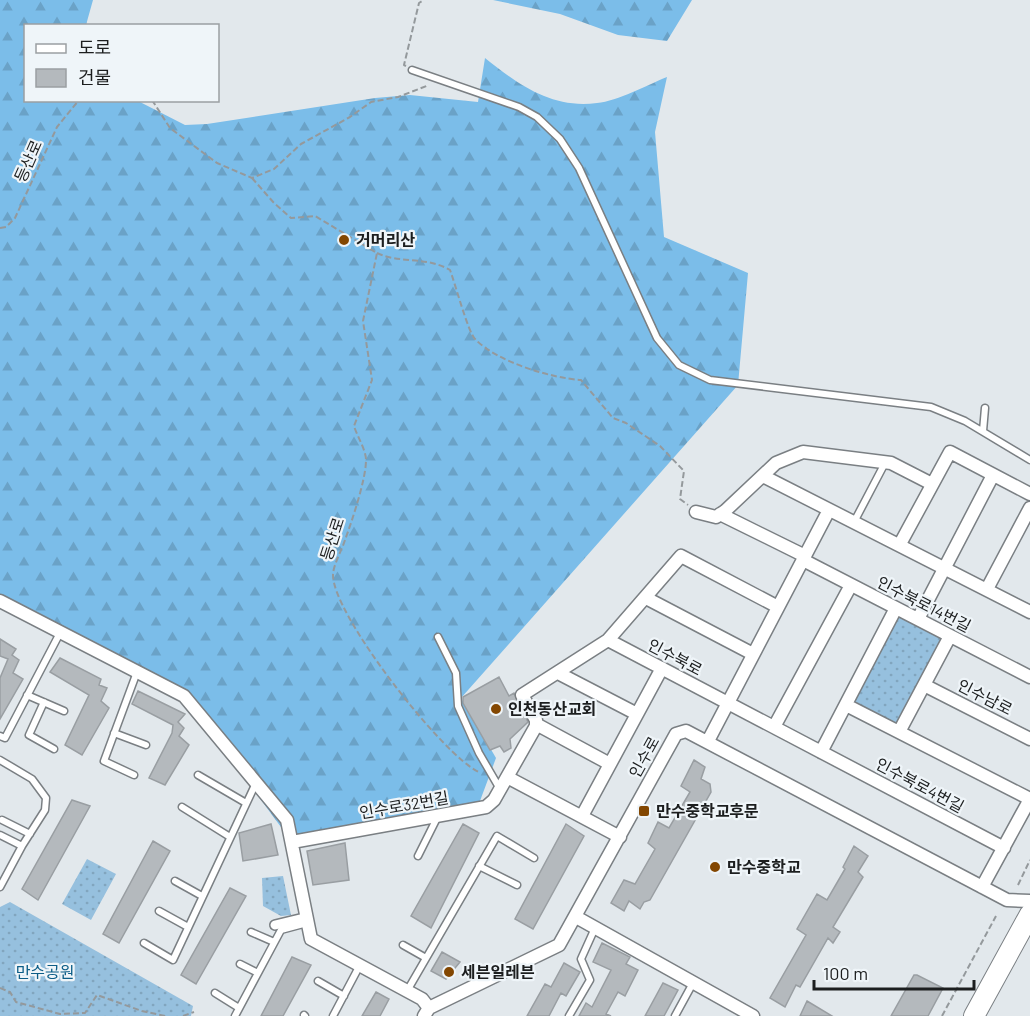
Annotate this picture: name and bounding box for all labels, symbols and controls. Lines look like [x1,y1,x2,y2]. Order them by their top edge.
legend [24,24,219,102]
text: 도로 [78,36,111,58]
text: 건물 [78,66,111,88]
street label: 등산로 [10,137,45,185]
place label: 거머리산 [356,230,415,249]
marker: 거머리산 [337,233,351,247]
street label: 등산로 [316,515,347,563]
street label: 인수북로14번길 [874,572,974,635]
street label: 인수북로 [645,634,706,679]
street label: 인수남로 [955,675,1016,719]
place label: 인천동산교회 [508,699,596,718]
marker: 인천동산교회 [489,702,503,716]
street label: 인수로 [625,733,663,781]
street label: 인수북로4번길 [873,753,968,816]
street label: 인수로32번길 [358,787,450,822]
place label: 만수중학교후문 [656,801,759,820]
marker: 만수중학교후문 [637,804,651,818]
place label: 만수중학교 [727,857,801,876]
marker: 만수중학교 [708,860,722,874]
scale bar [814,953,974,991]
park label: 만수공원 [16,962,74,981]
place label: 세븐일레븐 [461,962,535,981]
text: 100 m [823,962,868,984]
marker: 세븐일레븐 [442,965,456,979]

